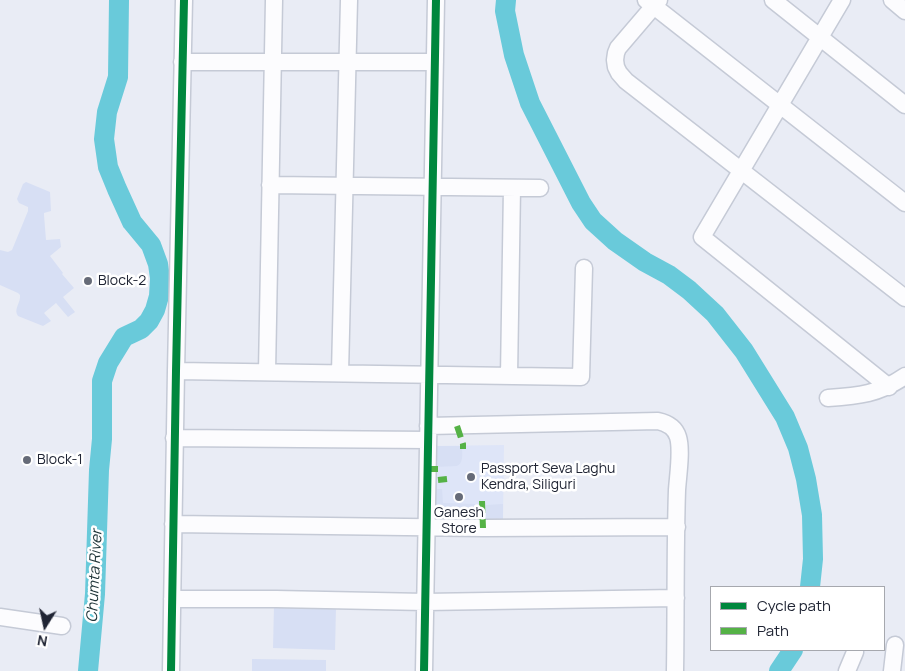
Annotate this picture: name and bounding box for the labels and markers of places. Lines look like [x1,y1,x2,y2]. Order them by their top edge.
place label: Block-2 [98,273,146,289]
marker: Block-2 [82,275,94,287]
place label: Block-1 [37,452,83,468]
marker: Block-1 [21,454,33,466]
place label: Passport Seva Laghu Kendra, Siliguri [481,461,615,494]
marker: Passport Seva Laghu Kendra, Siliguri [465,471,477,483]
marker: Ganesh Store [453,491,465,503]
place label: Ganesh Store [434,505,484,538]

